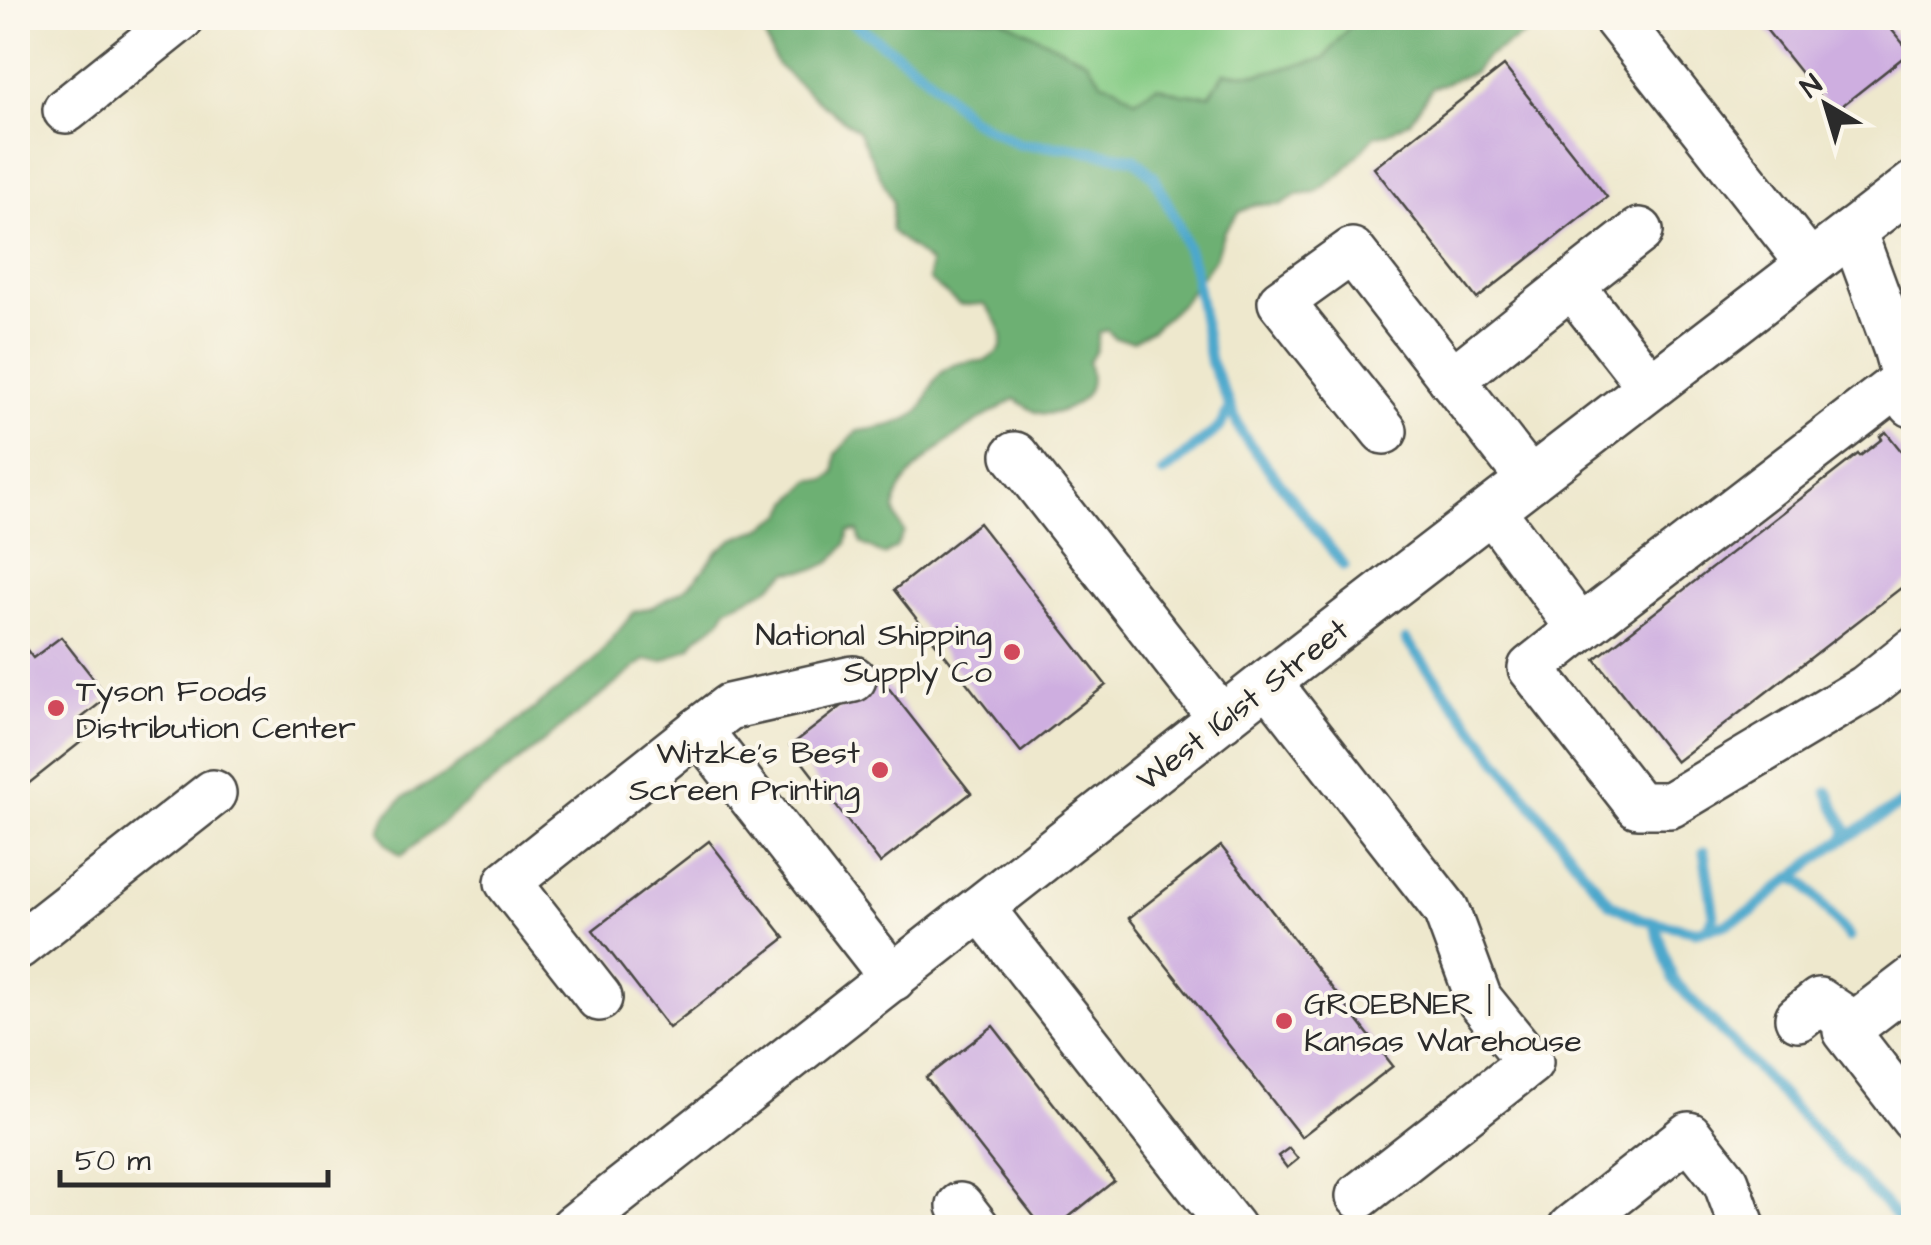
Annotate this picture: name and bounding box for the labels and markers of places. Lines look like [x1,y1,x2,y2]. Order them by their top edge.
place label: National Shipping Supply Co [756,613,992,695]
marker: National Shipping Supply Co [1001,641,1023,663]
place label: Tyson Foods Distribution Center [76,669,356,751]
marker: Tyson Foods Distribution Center [45,697,67,719]
place label: Witzke's Best Screen Printing [629,731,860,813]
marker: Witzke's Best Screen Printing [869,759,891,781]
place label: GROEBNER | Kansas Warehouse [1304,982,1582,1064]
marker: GROEBNER | Kansas Warehouse [1273,1010,1295,1032]

